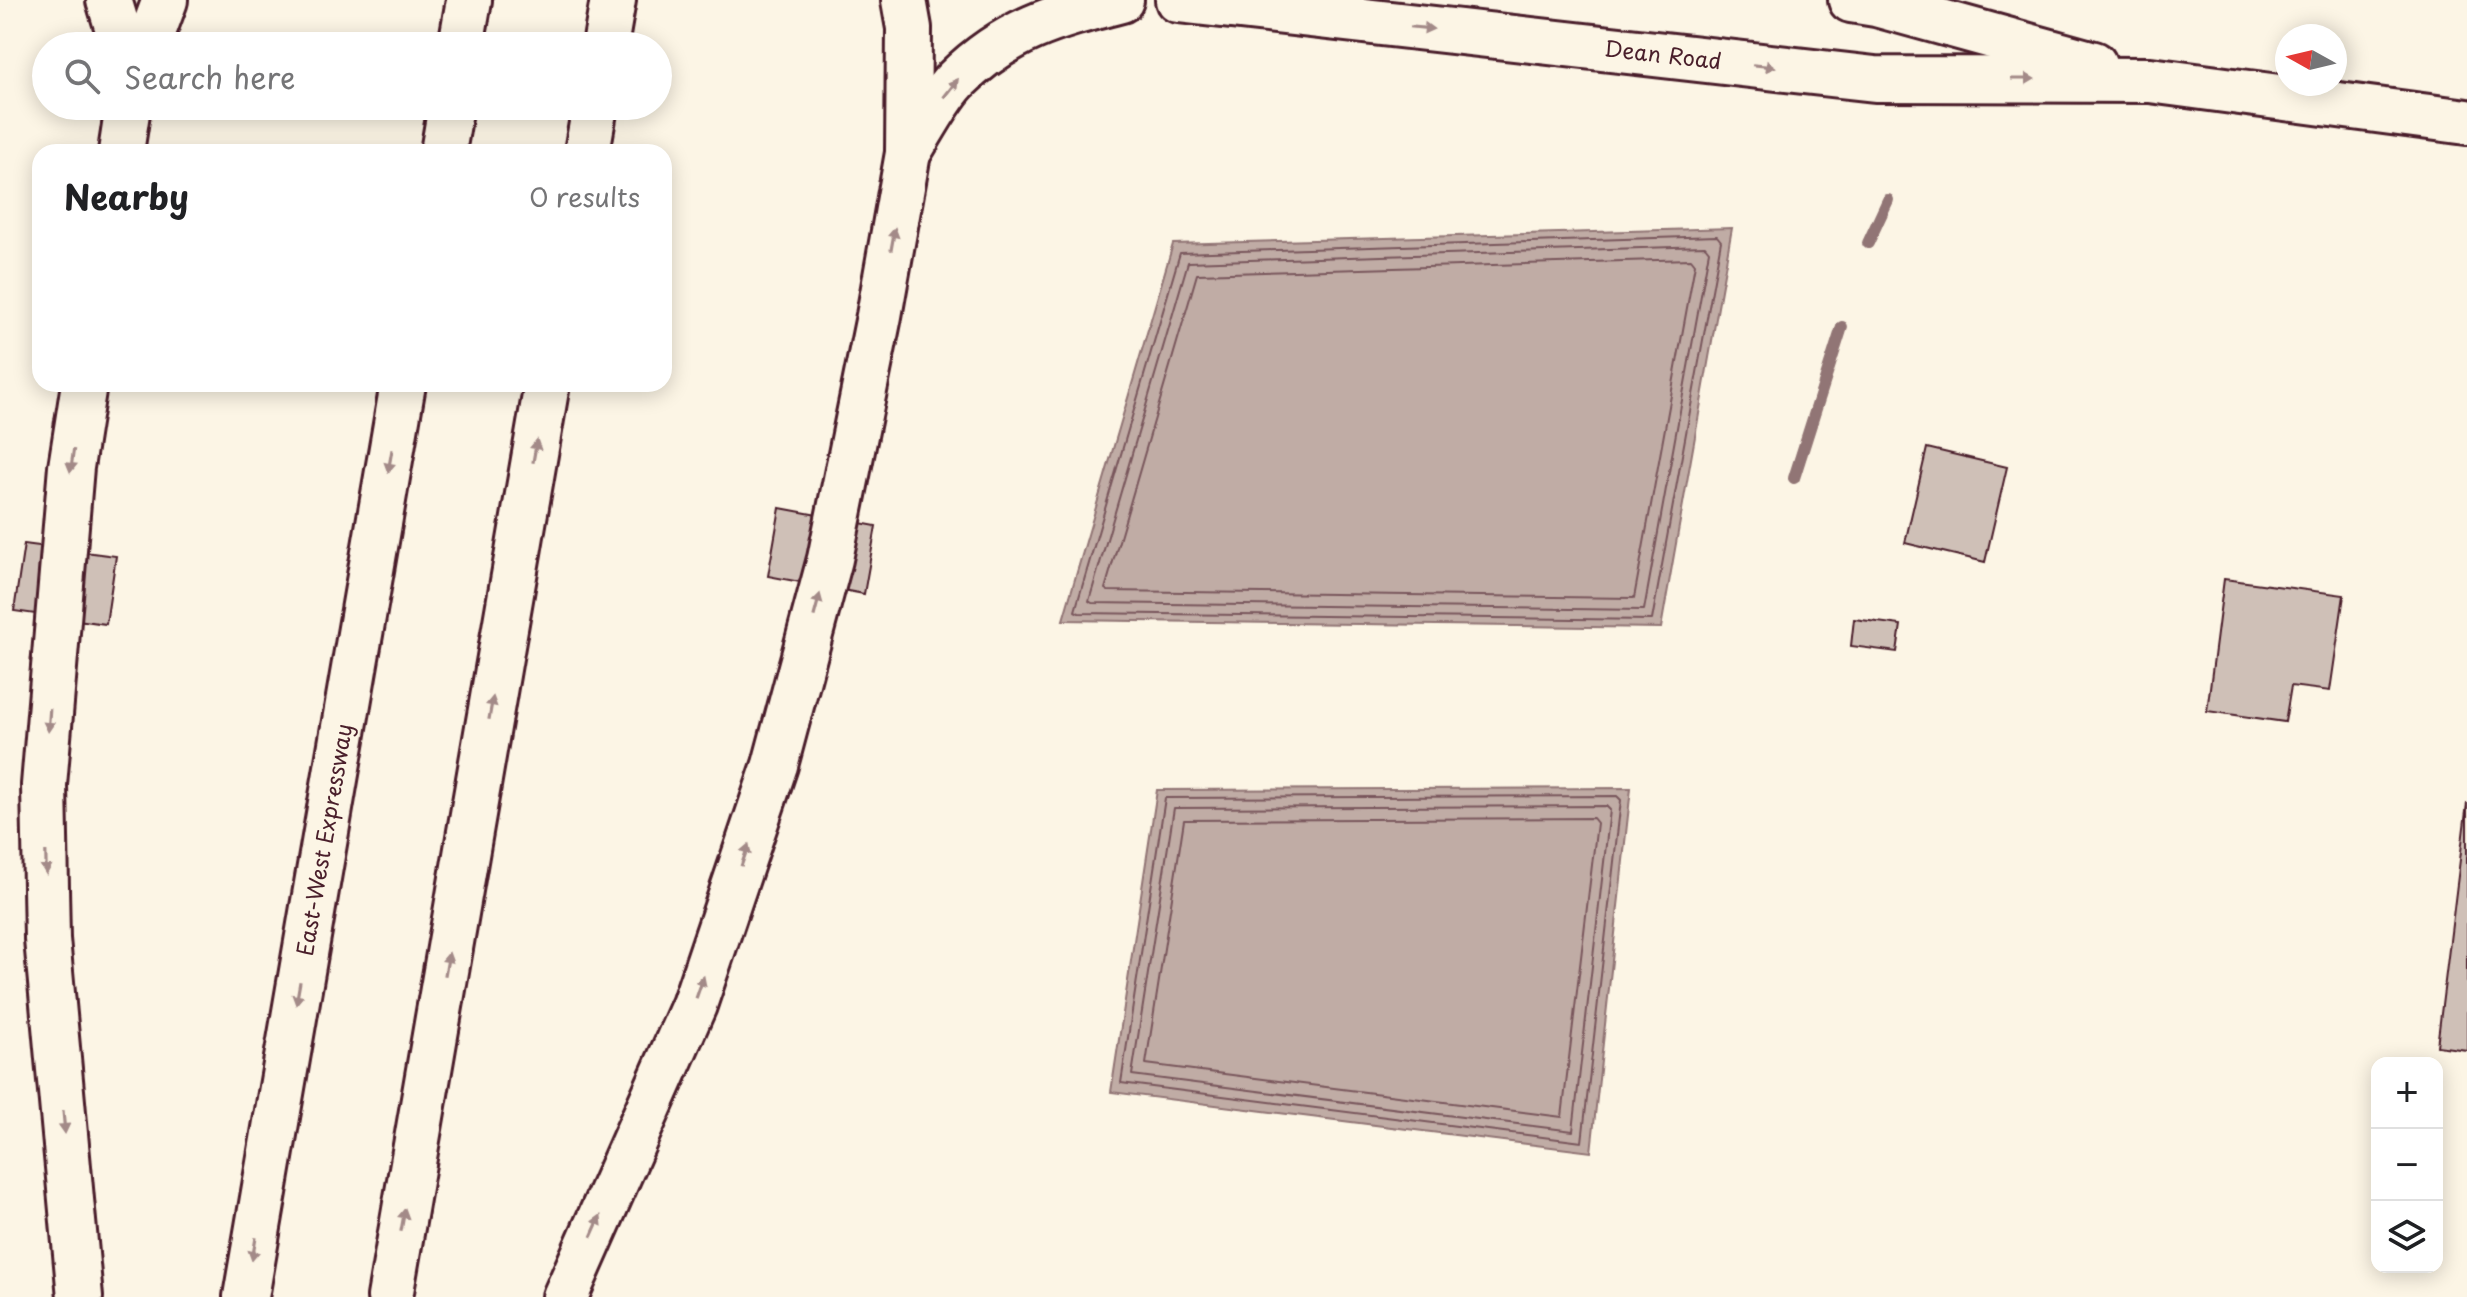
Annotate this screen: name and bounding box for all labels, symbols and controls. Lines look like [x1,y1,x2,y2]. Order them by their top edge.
one-way arrow [1410,22,1435,35]
north arrow [2275,24,2347,96]
street label: Dean Road [1603,30,1723,76]
search box [32,32,672,120]
icon: search [60,54,104,98]
text: Search here [124,54,296,99]
one-way arrow [1752,60,1777,73]
one-way arrow [2011,73,2036,85]
one-way arrow [943,78,959,98]
text: Nearby [64,170,189,222]
text: 0 results [529,177,640,216]
one-way arrow [887,226,899,251]
one-way arrow [530,439,542,464]
one-way arrow [65,449,78,474]
one-way arrow [383,449,395,474]
one-way arrow [812,593,824,618]
one-way arrow [486,695,498,720]
one-way arrow [43,708,56,733]
street label: East-West Expressway [287,721,359,958]
one-way arrow [740,842,752,866]
one-way arrow [40,851,52,876]
one-way arrow [442,951,454,976]
one-way arrow [695,975,707,999]
one-way arrow [291,981,304,1006]
map controls [2371,1057,2443,1273]
button: + [2371,1057,2443,1129]
one-way arrow [58,1110,71,1135]
button: − [2371,1129,2443,1201]
button: layers [2371,1201,2443,1273]
one-way arrow [397,1207,410,1232]
one-way arrow [590,1214,603,1237]
one-way arrow [247,1237,259,1262]

